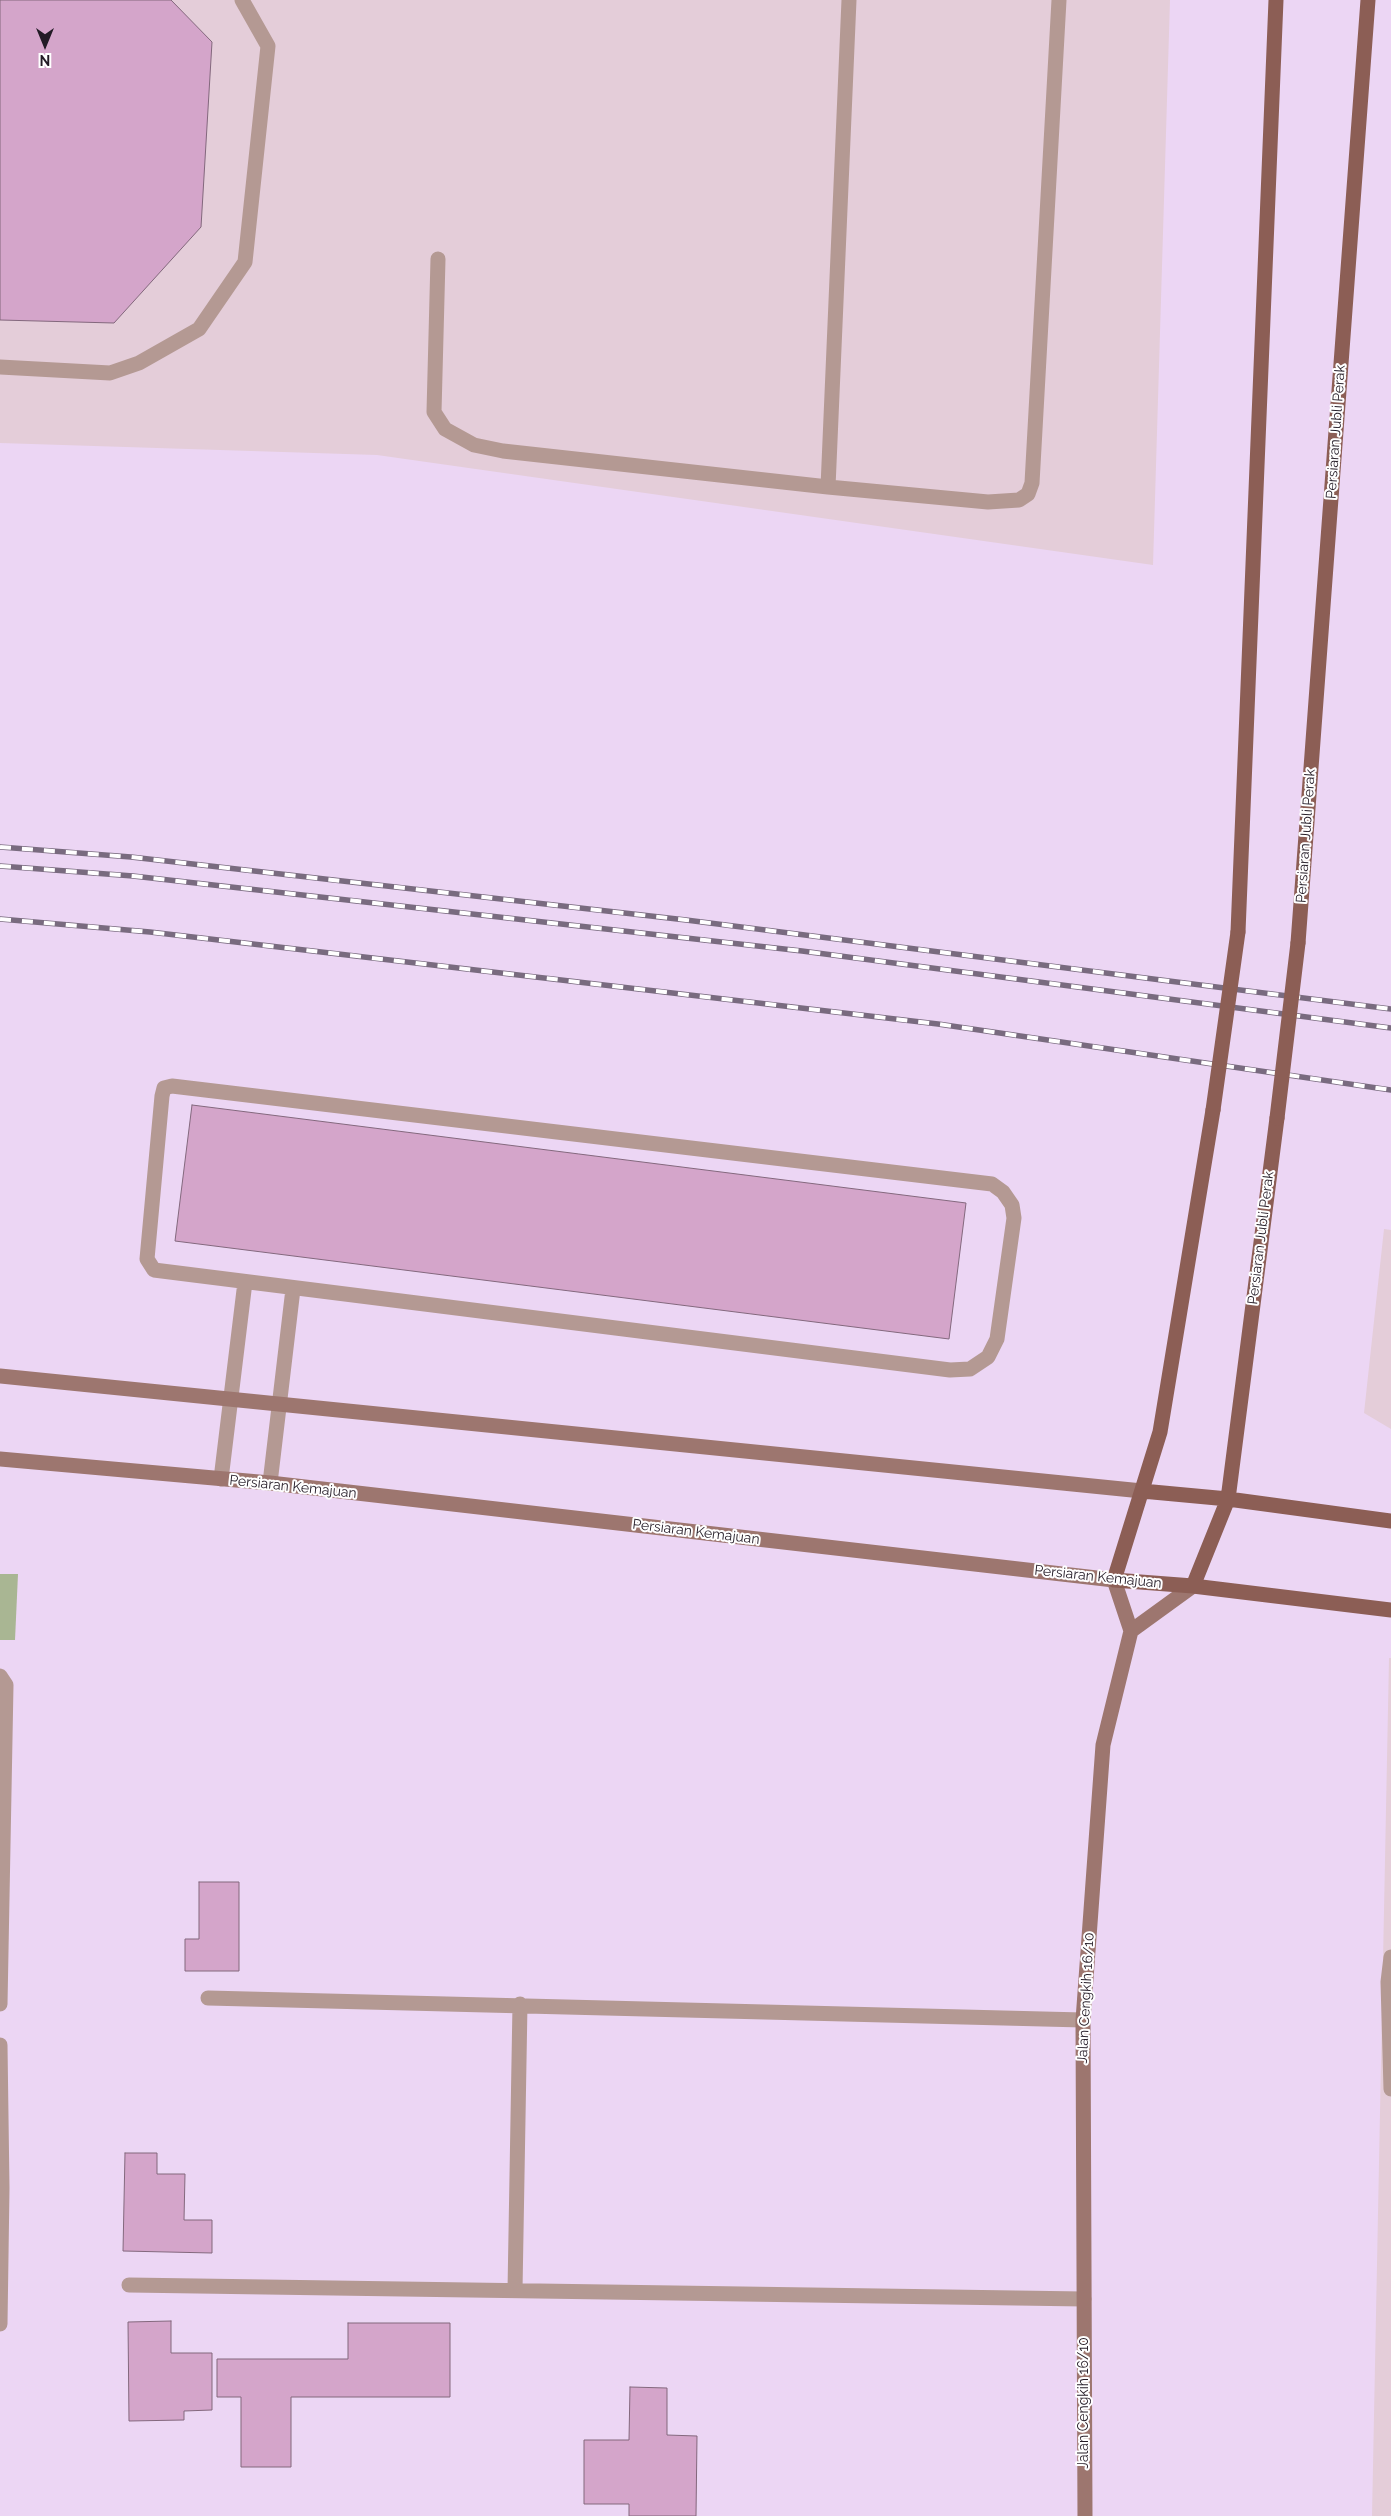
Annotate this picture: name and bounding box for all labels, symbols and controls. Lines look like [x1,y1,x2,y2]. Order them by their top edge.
north arrow [20,20,70,70]
text: N [40,52,50,68]
street label: Persiaran Jubli Perak [1323,364,1349,500]
street label: Persiaran Jubli Perak [1293,768,1319,904]
street label: Persiaran Jubli Perak [1244,1170,1278,1306]
street label: Persiaran Kemajuan [229,1472,357,1502]
street label: Persiaran Kemajuan [631,1516,761,1548]
street label: Persiaran Kemajuan [1034,1562,1162,1592]
street label: Jalan Cengkih 16/10 [1074,1932,1098,2064]
street label: Jalan Cengkih 16/10 [1076,2337,1092,2469]

